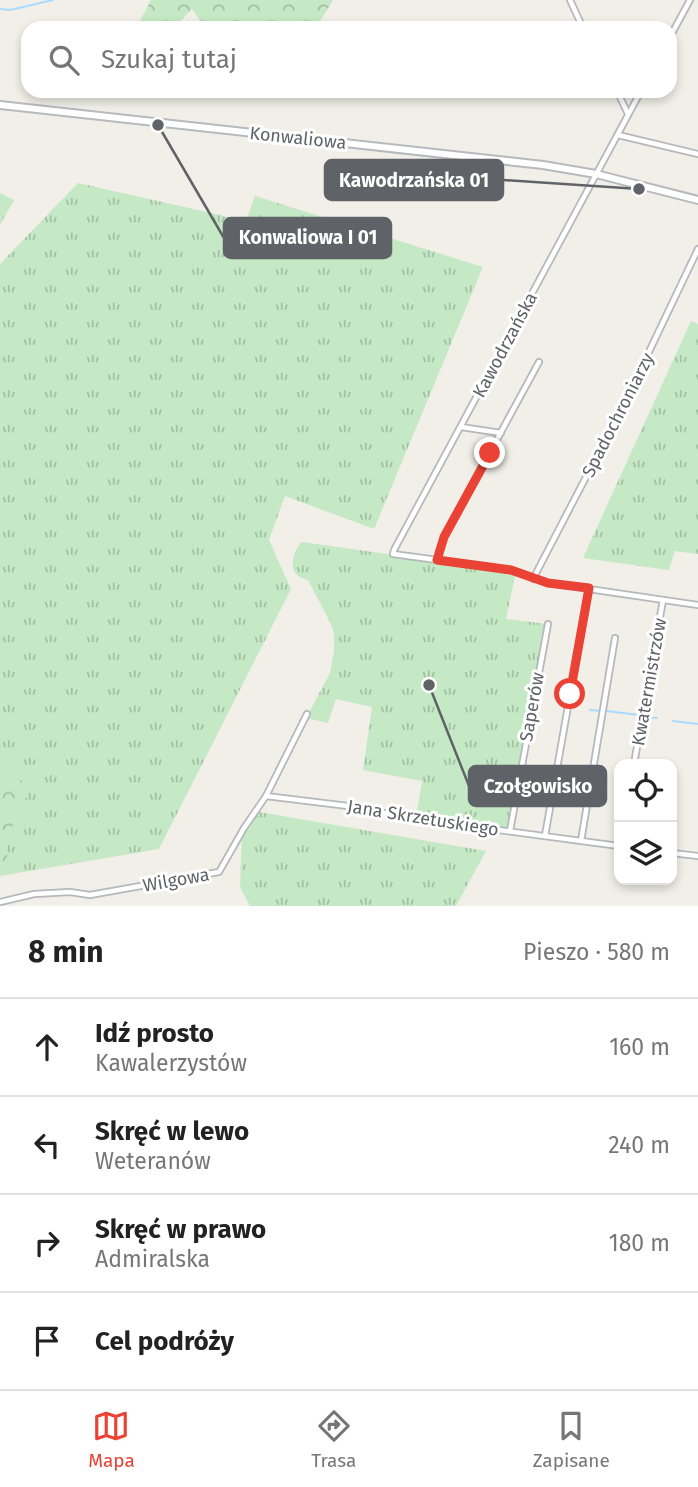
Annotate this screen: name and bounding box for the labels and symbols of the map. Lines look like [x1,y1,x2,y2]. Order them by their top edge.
street label: Konwaliowa [249,122,347,154]
callout: Kawodrzańska 01 [325,160,503,200]
text: Kawodrzańska 01 [339,169,489,192]
callout: Konwaliowa I 01 [224,218,391,258]
text: Konwaliowa I 01 [239,226,377,249]
street label: Kawodrzańska [468,289,542,401]
street label: Spadochroniarzy [577,349,659,481]
route end [474,437,505,468]
street label: Kwatermistrzów [627,616,671,748]
street label: Saperów [515,671,549,743]
route start [554,678,585,709]
callout: Czołgowisko [469,766,606,806]
text: Czołgowisko [484,775,592,798]
street label: Jana Skrzetuskiego [346,795,500,841]
street label: Wilgowa [141,863,211,897]

